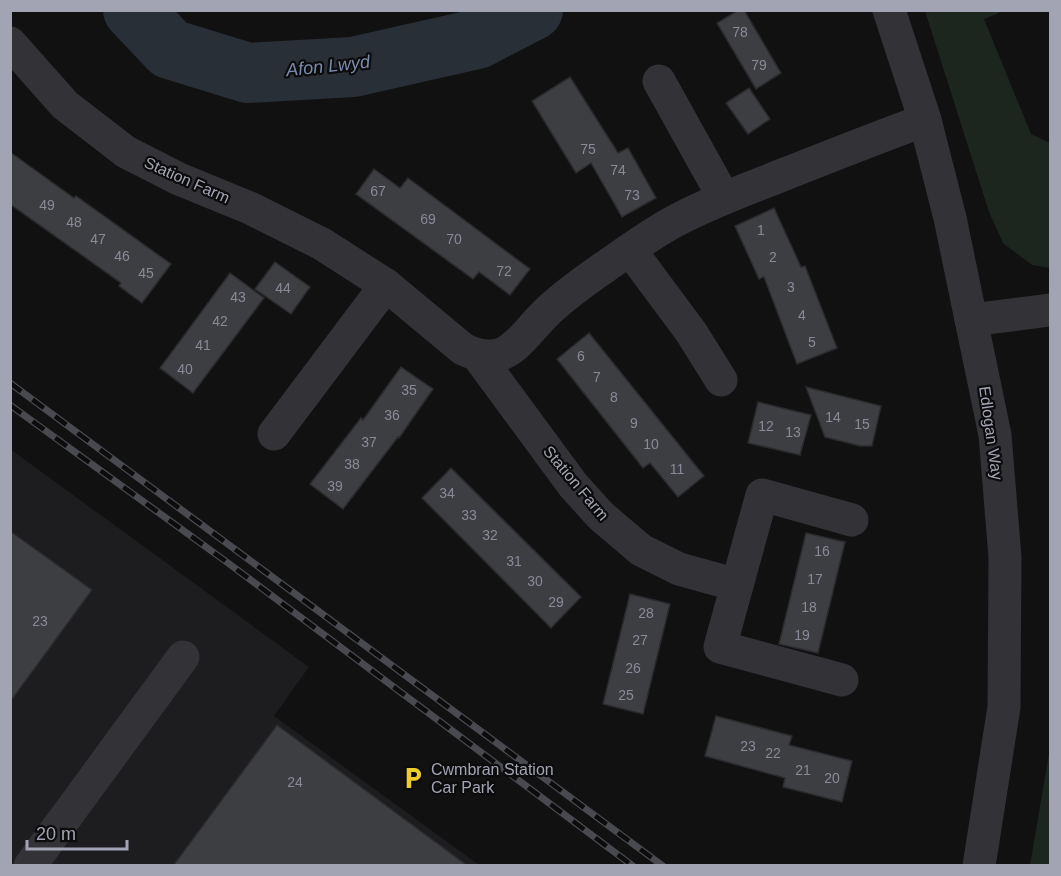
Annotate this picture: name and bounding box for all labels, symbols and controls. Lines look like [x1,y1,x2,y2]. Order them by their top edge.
house number: 78 [732,24,748,40]
water label: Afon Lwyd [284,52,372,80]
house number: 79 [751,57,767,73]
house number: 75 [580,141,596,157]
street label: Station Farm [142,154,232,206]
house number: 74 [610,162,626,178]
house number: 67 [370,183,386,199]
house number: 73 [624,187,640,203]
house number: 49 [39,197,55,213]
house number: 69 [420,211,436,227]
house number: 48 [66,214,82,230]
house number: 1 [757,222,765,238]
house number: 47 [90,231,106,247]
house number: 70 [446,231,462,247]
house number: 46 [114,248,130,264]
house number: 2 [769,249,777,265]
house number: 72 [496,263,512,279]
house number: 45 [138,265,154,281]
house number: 3 [787,279,795,295]
house number: 44 [275,280,291,296]
house number: 43 [230,289,246,305]
house number: 4 [798,307,806,323]
house number: 42 [212,313,228,329]
house number: 5 [808,334,816,350]
house number: 41 [195,337,211,353]
house number: 6 [577,348,585,364]
house number: 40 [177,361,193,377]
house number: 7 [593,369,601,385]
house number: 35 [401,382,417,398]
street label: Edlogan Way [976,385,1006,481]
house number: 8 [610,389,618,405]
house number: 36 [384,407,400,423]
house number: 14 [825,409,841,425]
house number: 9 [630,415,638,431]
house number: 15 [854,416,870,432]
house number: 12 [758,418,774,434]
house number: 13 [785,424,801,440]
house number: 37 [361,434,377,450]
house number: 10 [643,436,659,452]
street label: Station Farm [540,442,612,524]
house number: 38 [344,456,360,472]
house number: 11 [670,461,684,477]
house number: 39 [327,478,343,494]
house number: 34 [439,485,455,501]
house number: 33 [461,507,477,523]
house number: 32 [482,527,498,543]
house number: 16 [814,543,830,559]
house number: 31 [506,553,522,569]
house number: 17 [807,571,823,587]
house number: 30 [527,573,543,589]
house number: 29 [548,594,564,610]
house number: 18 [801,599,817,615]
house number: 28 [638,605,654,621]
house number: 23 [32,613,48,629]
house number: 19 [794,627,810,643]
house number: 27 [632,632,648,648]
house number: 26 [625,660,641,676]
house number: 25 [618,687,634,703]
house number: 23 [740,738,756,754]
house number: 22 [765,745,781,761]
place label: Cwmbran Station Car Park [431,761,554,796]
house number: 21 [795,762,811,778]
parking icon: Cwmbran Station Car Park [400,765,426,791]
house number: 20 [824,770,840,786]
house number: 24 [287,774,303,790]
scale bar [27,813,128,851]
text: 20 m [36,824,76,844]

